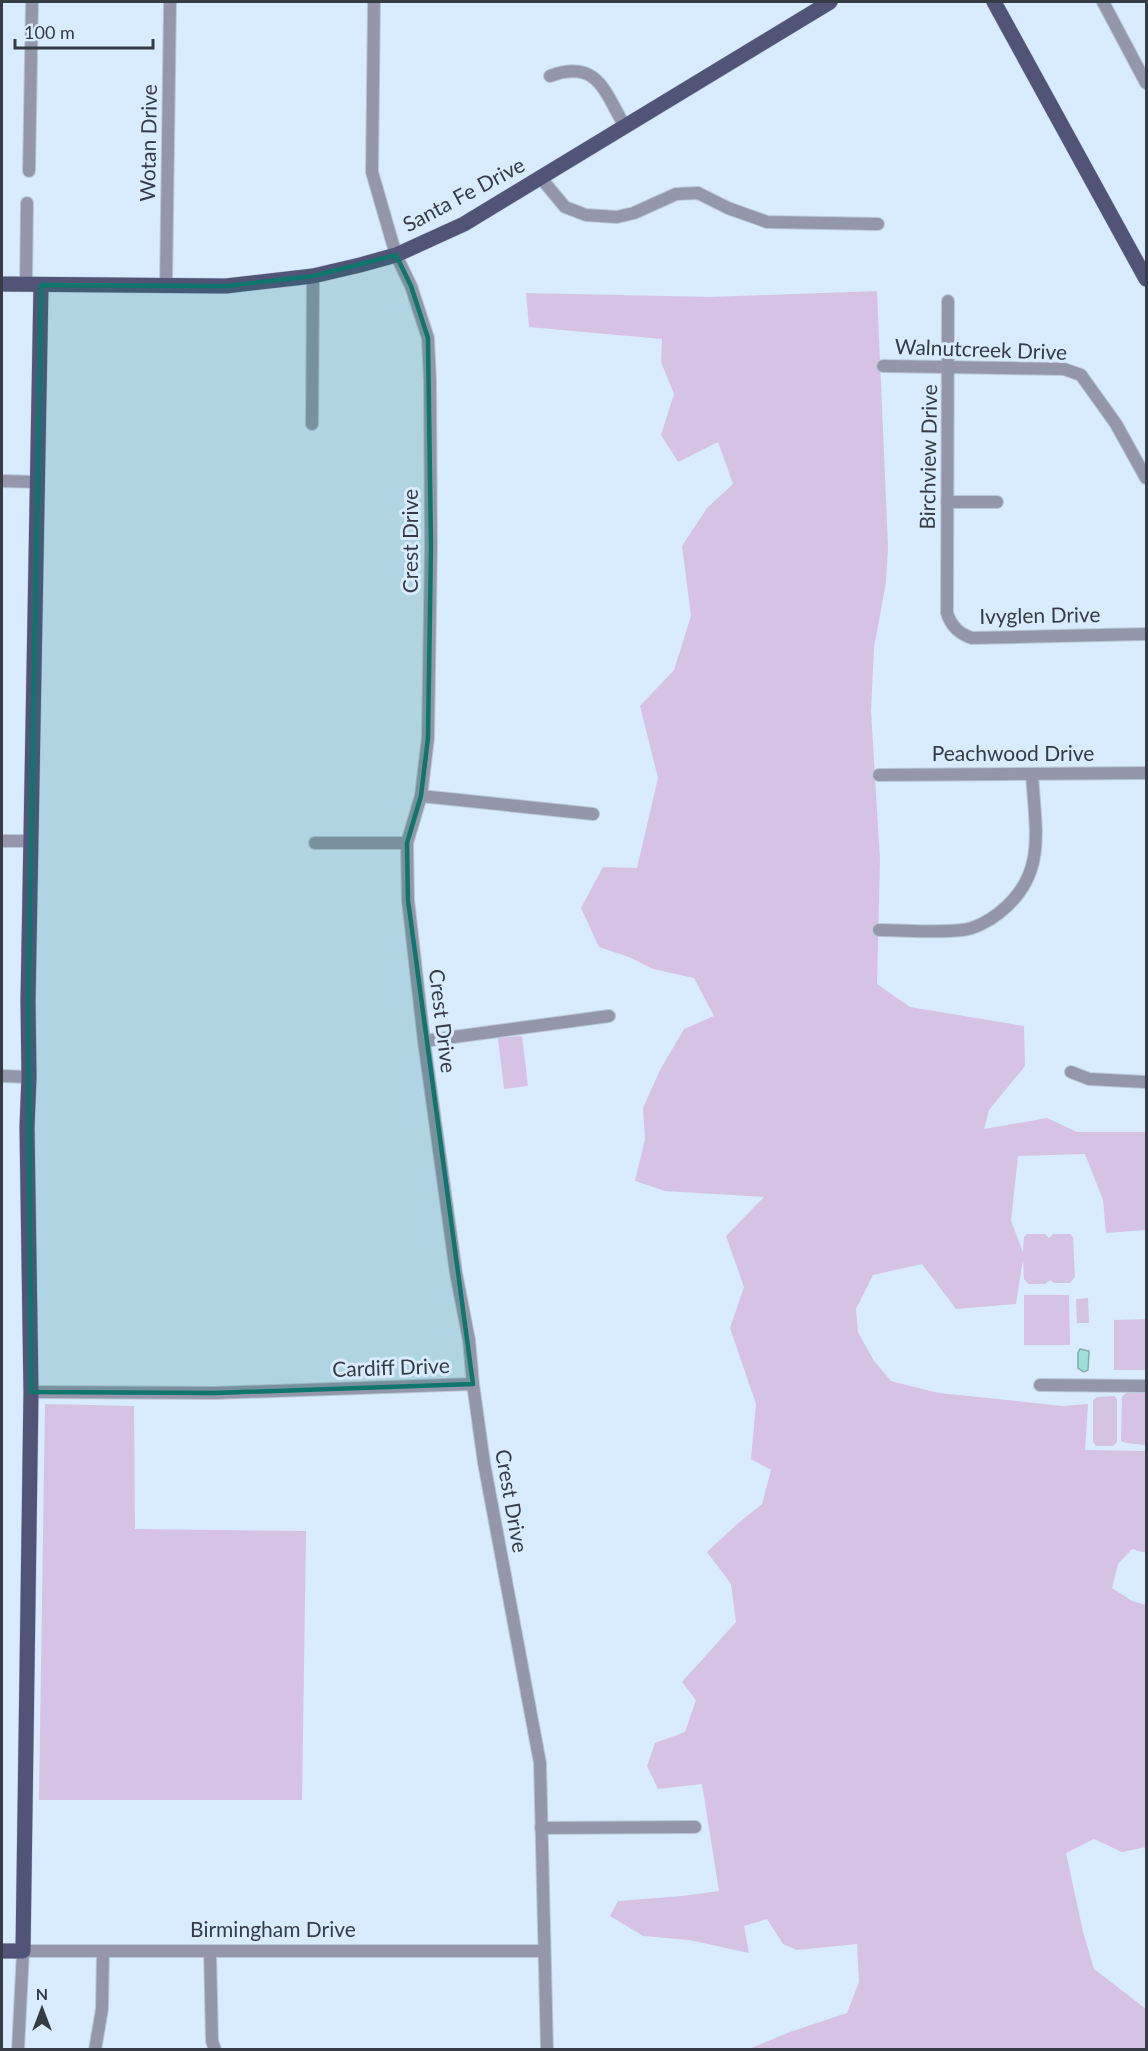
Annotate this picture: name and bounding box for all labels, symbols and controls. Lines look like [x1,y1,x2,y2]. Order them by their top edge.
scale bar [15,12,153,50]
text: 100 m [24,21,75,43]
street label: Wotan Drive [134,84,161,202]
street label: Santa Fe Drive [398,151,528,236]
street label: Walnutcreek Drive [894,333,1068,364]
street label: Birchview Drive [914,384,941,530]
street label: Crest Drive [397,489,422,593]
street label: Ivyglen Drive [979,601,1101,628]
street label: Peachwood Drive [932,740,1094,765]
street label: Crest Drive [425,968,462,1074]
street label: Cardiff Drive [332,1352,450,1381]
street label: Crest Drive [491,1447,534,1554]
street label: Birmingham Drive [190,1916,356,1941]
north arrow [12,1979,72,2039]
text: N [36,1984,48,2003]

